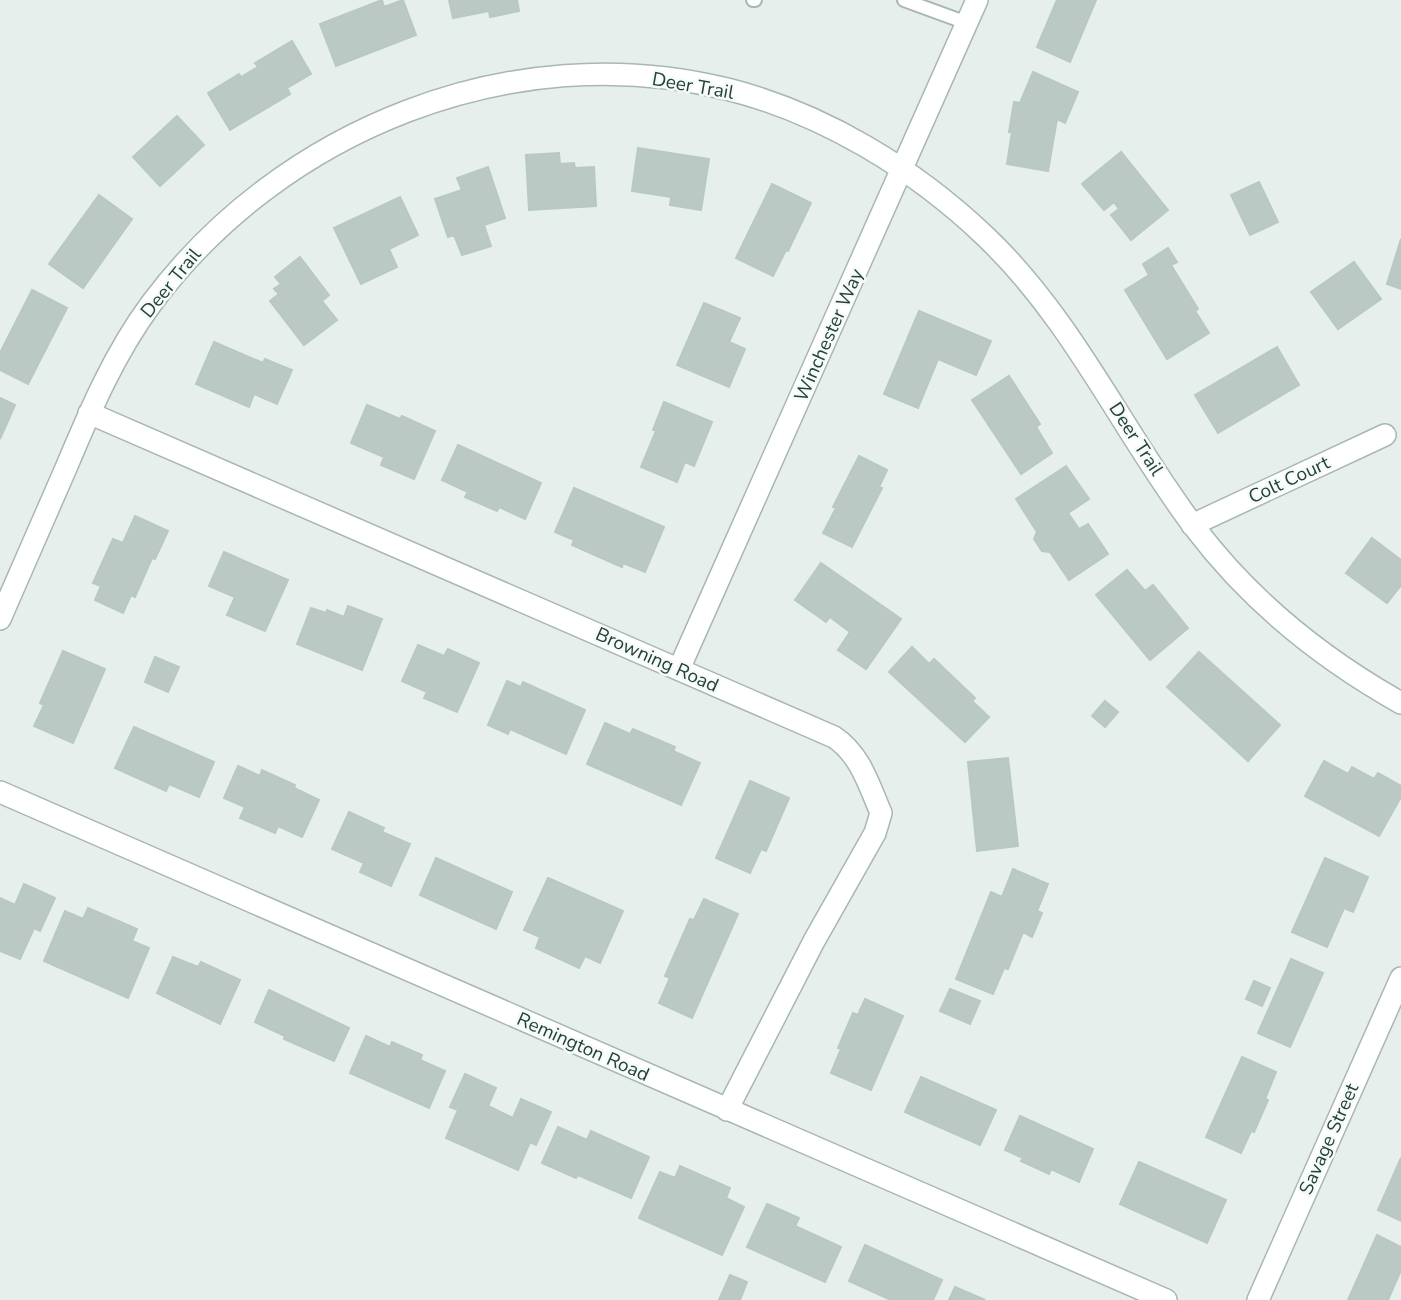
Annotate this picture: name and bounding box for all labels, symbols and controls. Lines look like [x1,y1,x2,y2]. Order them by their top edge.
street label: Deer Trail [650,66,736,106]
street label: Deer Trail [135,242,207,323]
street label: Winchester Way [788,264,870,406]
street label: Deer Trail [1103,397,1170,481]
street label: Colt Court [1244,450,1334,510]
street label: Browning Road [591,621,723,699]
street label: Remington Road [513,1006,653,1088]
street label: Savage Street [1293,1079,1365,1199]

